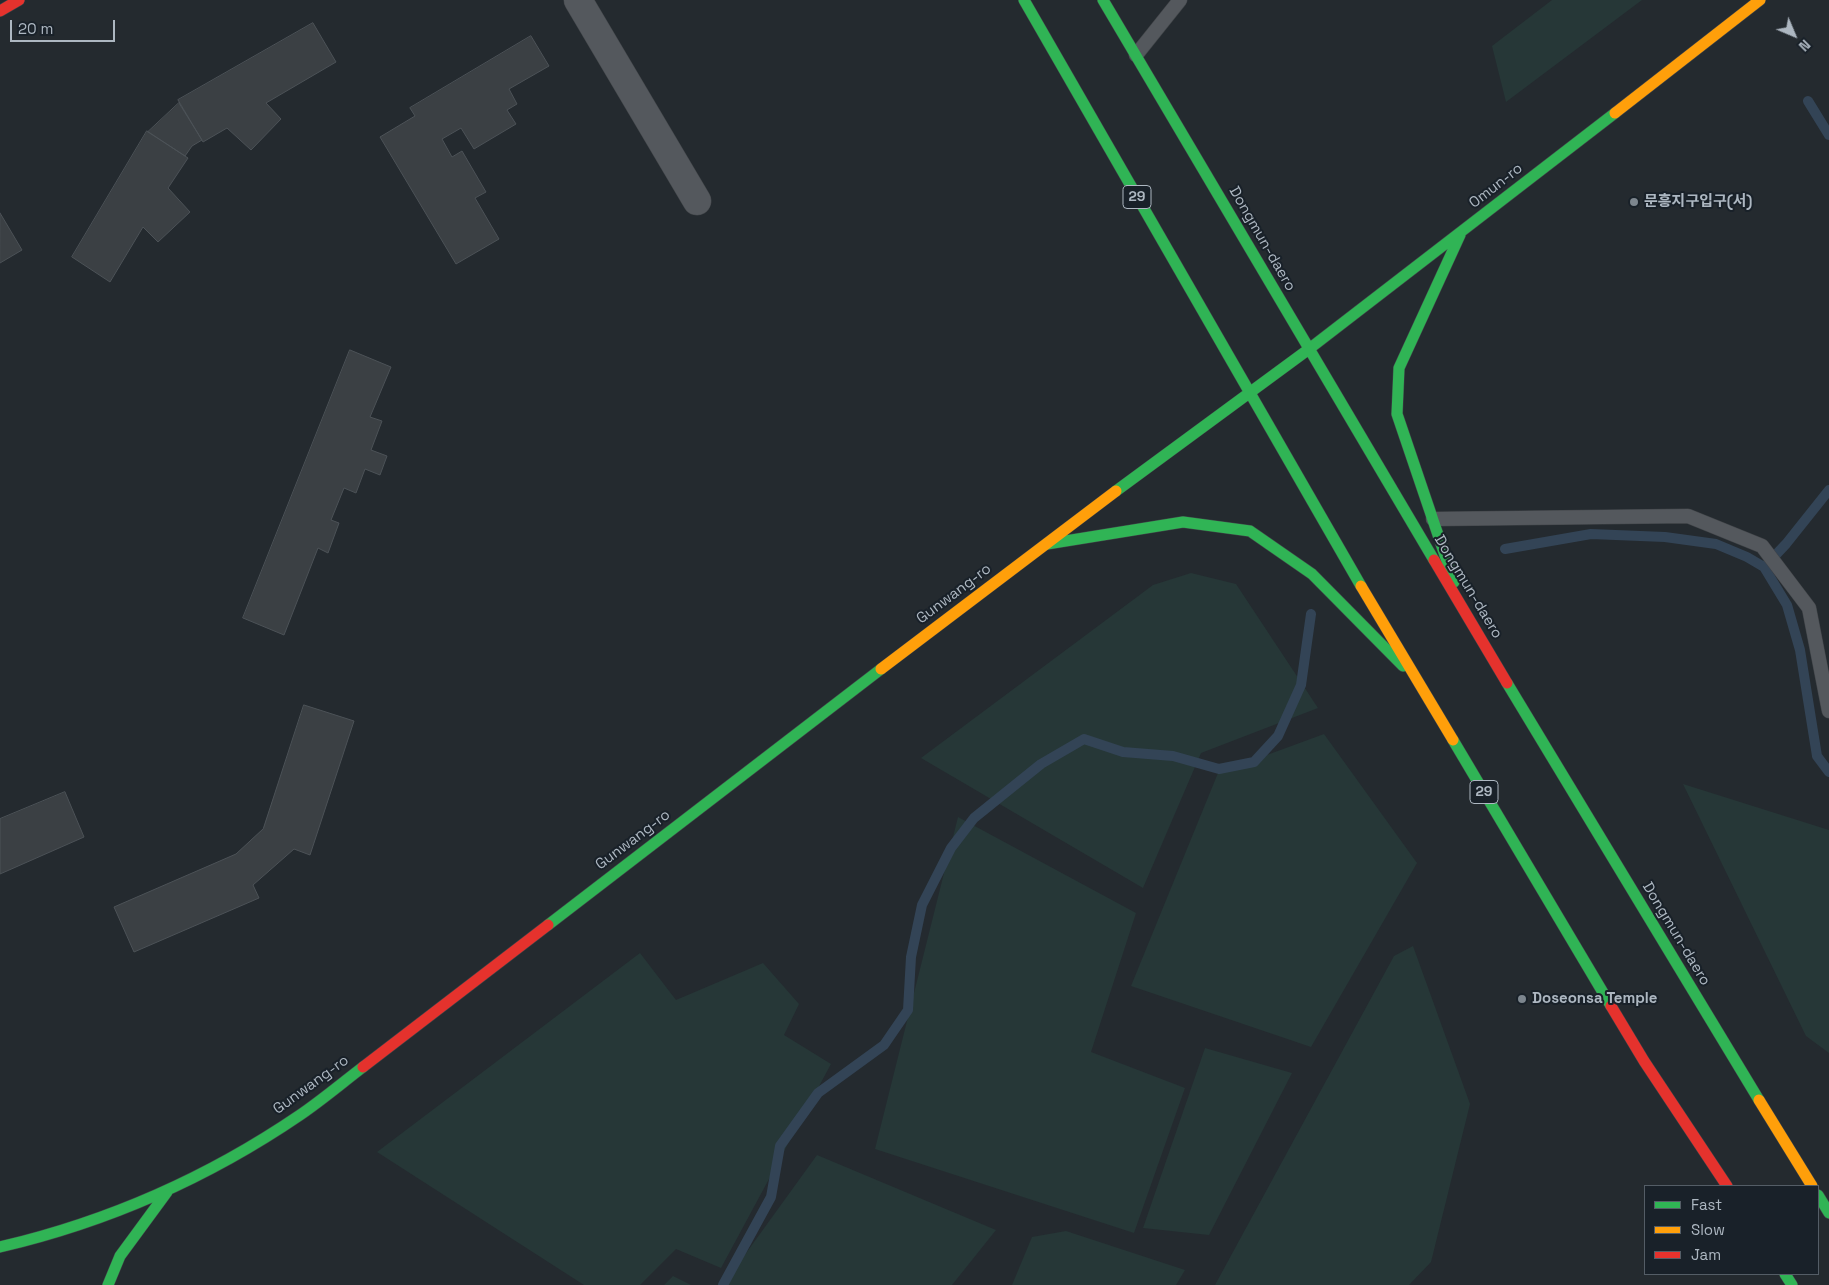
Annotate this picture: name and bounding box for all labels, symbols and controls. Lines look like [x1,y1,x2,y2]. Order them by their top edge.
scale bar [12,10,118,42]
north arrow [1769,10,1819,60]
text: 20 m [18,19,53,38]
text: N [1795,36,1814,55]
street label: Omun-ro [1466,160,1526,212]
street label: Dongmun-daero [1225,184,1299,294]
road number: 29 [1123,186,1151,208]
place label: 문흥지구입구(서) [1644,193,1752,211]
marker: 문흥지구입구(서) [1628,196,1640,208]
street label: Dongmun-daero [1430,532,1506,642]
street label: Gunwang-ro [913,560,995,628]
road number: 29 [1470,780,1498,804]
street label: Gunwang-ro [592,806,674,874]
street label: Dongmun-daero [1638,879,1714,989]
place label: Doseonsa Temple [1532,990,1657,1008]
marker: Doseonsa Temple [1516,993,1528,1005]
street label: Gunwang-ro [270,1052,352,1118]
legend [1644,1185,1819,1275]
text: Fast [1691,1195,1722,1214]
text: Slow [1691,1220,1725,1239]
text: Jam [1691,1245,1721,1264]

